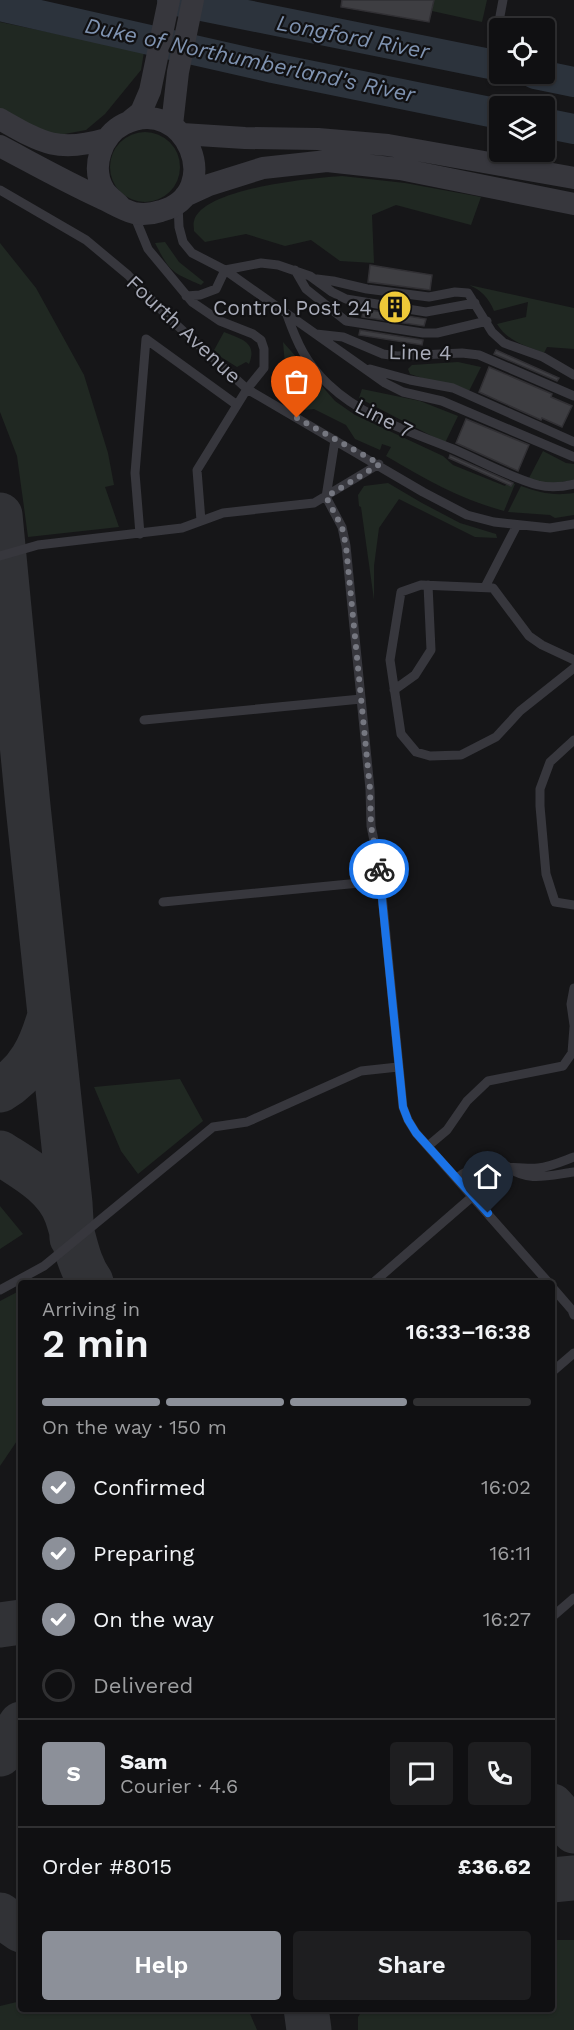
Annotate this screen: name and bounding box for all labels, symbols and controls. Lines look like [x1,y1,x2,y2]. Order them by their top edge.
water label: Longford River [275,10,433,64]
water label: Duke of Northumberland's River [83,13,419,108]
map controls [489,18,555,162]
button: locate [489,18,555,84]
button: layers [489,96,555,162]
street label: Fourth Avenue [122,270,246,388]
building icon: Control Post 24 [377,289,413,325]
place label: Control Post 24 [213,295,372,320]
street label: Line 4 [388,339,452,365]
pin [271,356,322,418]
icon: bag [280,365,313,398]
street label: Line 7 [351,393,417,443]
courier [349,839,409,899]
icon: bike [363,853,396,886]
pin [462,1151,513,1213]
icon: home [471,1160,504,1193]
text: Arriving in [42,1297,140,1321]
text: 16:33–16:38 [406,1319,531,1344]
text: 2 min [42,1321,149,1366]
text: On the way · 150 m [42,1415,227,1439]
icon: check [42,1471,75,1504]
text: Confirmed [93,1475,206,1500]
text: 16:02 [481,1475,531,1499]
icon: check [42,1537,75,1570]
text: Preparing [93,1541,194,1566]
text: 16:11 [490,1541,531,1565]
icon: check [42,1603,75,1636]
text: On the way [93,1607,214,1632]
text: 16:27 [483,1607,531,1631]
text: Delivered [93,1673,193,1698]
button: chat [390,1742,453,1805]
button: phone [468,1742,531,1805]
text: Sam [120,1749,168,1774]
text: S [66,1761,81,1786]
text: Courier · 4.6 [120,1774,238,1798]
text: Order #8015 [42,1854,172,1879]
text: £36.62 [458,1854,531,1879]
button: Help [42,1931,281,2000]
button: Share [293,1931,531,2000]

